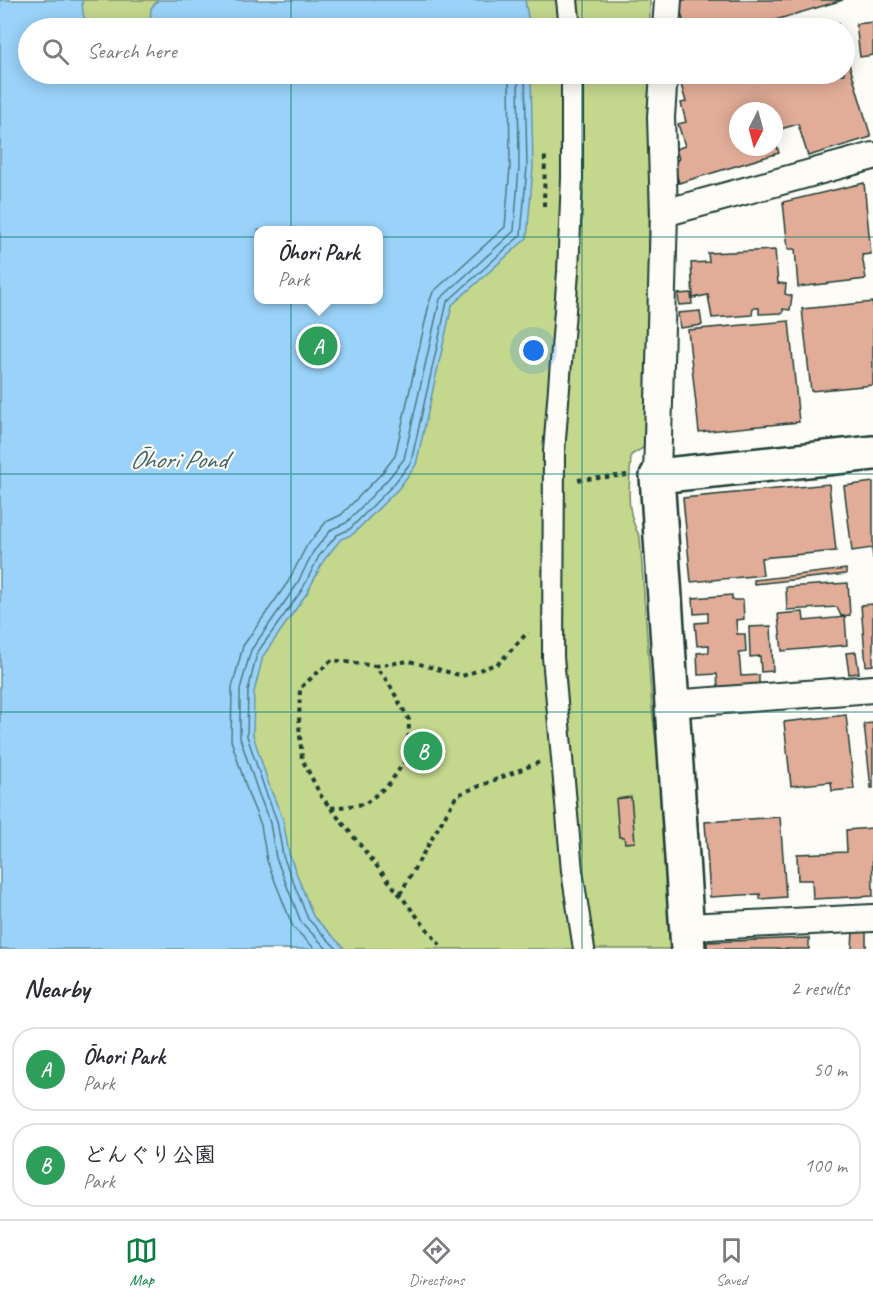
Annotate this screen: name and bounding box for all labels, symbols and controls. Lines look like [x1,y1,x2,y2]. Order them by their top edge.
search box [18,18,855,84]
icon: search [39,35,72,68]
text: Search here [87,37,177,65]
north arrow [729,102,783,156]
popup [254,226,383,304]
text: Ōhori Park [278,239,359,267]
text: Park [278,267,309,292]
pin: A [298,324,338,368]
your location [519,336,548,365]
water label: Ōhori Pond [129,443,234,476]
pin: B [404,728,442,774]
text: Nearby [24,972,89,1005]
text: 2 results [790,976,849,1001]
text: Ōhori Park [83,1043,165,1071]
text: A [40,1057,51,1082]
text: 50 m [813,1057,847,1082]
text: Park [83,1071,115,1096]
text: どんぐり公園 [83,1141,216,1169]
text: B [40,1153,51,1178]
text: 100 m [804,1153,847,1178]
text: Park [83,1169,115,1194]
tab: Map [125,1234,158,1290]
tab: Directions [409,1234,464,1290]
tab: Saved [715,1234,748,1290]

